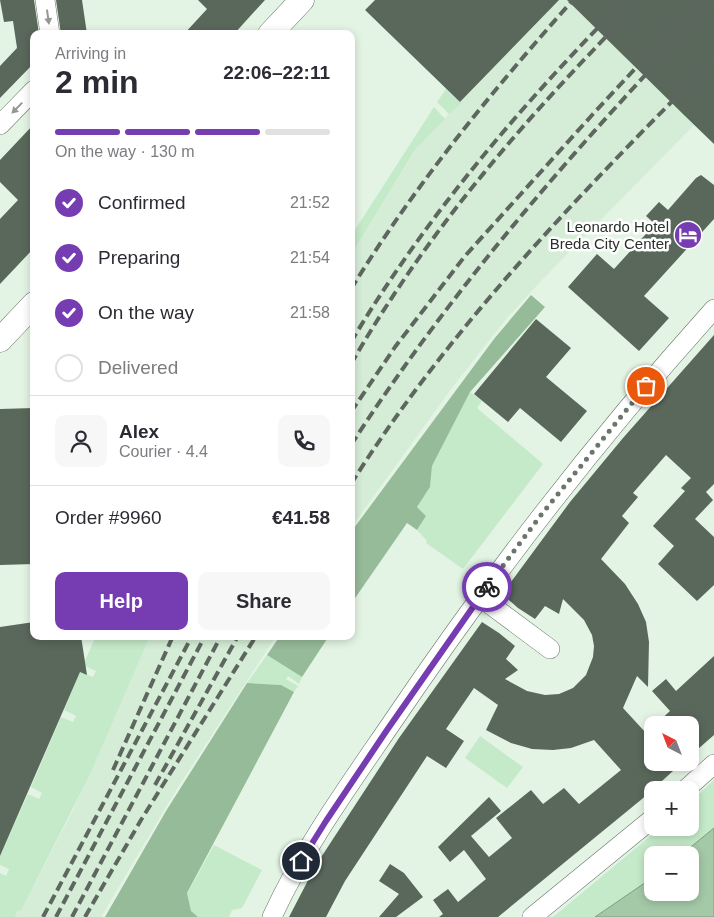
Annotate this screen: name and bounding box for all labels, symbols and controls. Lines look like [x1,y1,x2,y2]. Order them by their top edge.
one-way arrow [44,9,52,25]
text: Arriving in [55,45,126,62]
text: 22:06–22:11 [223,62,330,83]
text: 2 min [55,64,139,100]
one-way arrow [11,101,23,113]
text: On the way · 130 m [55,143,195,160]
icon: check [55,189,83,217]
text: Confirmed [98,192,186,213]
text: 21:52 [290,194,330,211]
place label: Leonardo Hotel Breda City Center [550,218,669,252]
hotel icon: Leonardo Hotel Breda City Center [673,220,703,250]
icon: check [55,244,83,272]
text: Preparing [98,247,180,268]
text: 21:54 [290,249,330,266]
icon: check [55,299,83,327]
text: On the way [98,302,194,323]
text: 21:58 [290,304,330,321]
text: Delivered [98,357,178,378]
pin [625,365,667,407]
icon: bag [632,372,660,400]
button: person [55,415,107,467]
button: phone [278,415,330,467]
text: Alex [119,421,159,442]
text: Courier · 4.4 [119,443,208,460]
text: Order #9960 [55,507,162,528]
text: €41.58 [272,507,330,528]
courier [462,562,512,612]
button: Help [55,572,188,630]
button: Share [198,572,330,630]
icon: bike [473,573,501,601]
north arrow [644,716,699,771]
map controls [644,716,699,901]
button: + [644,781,699,836]
pin [280,840,322,882]
button: − [644,846,699,901]
icon: home [287,847,315,875]

